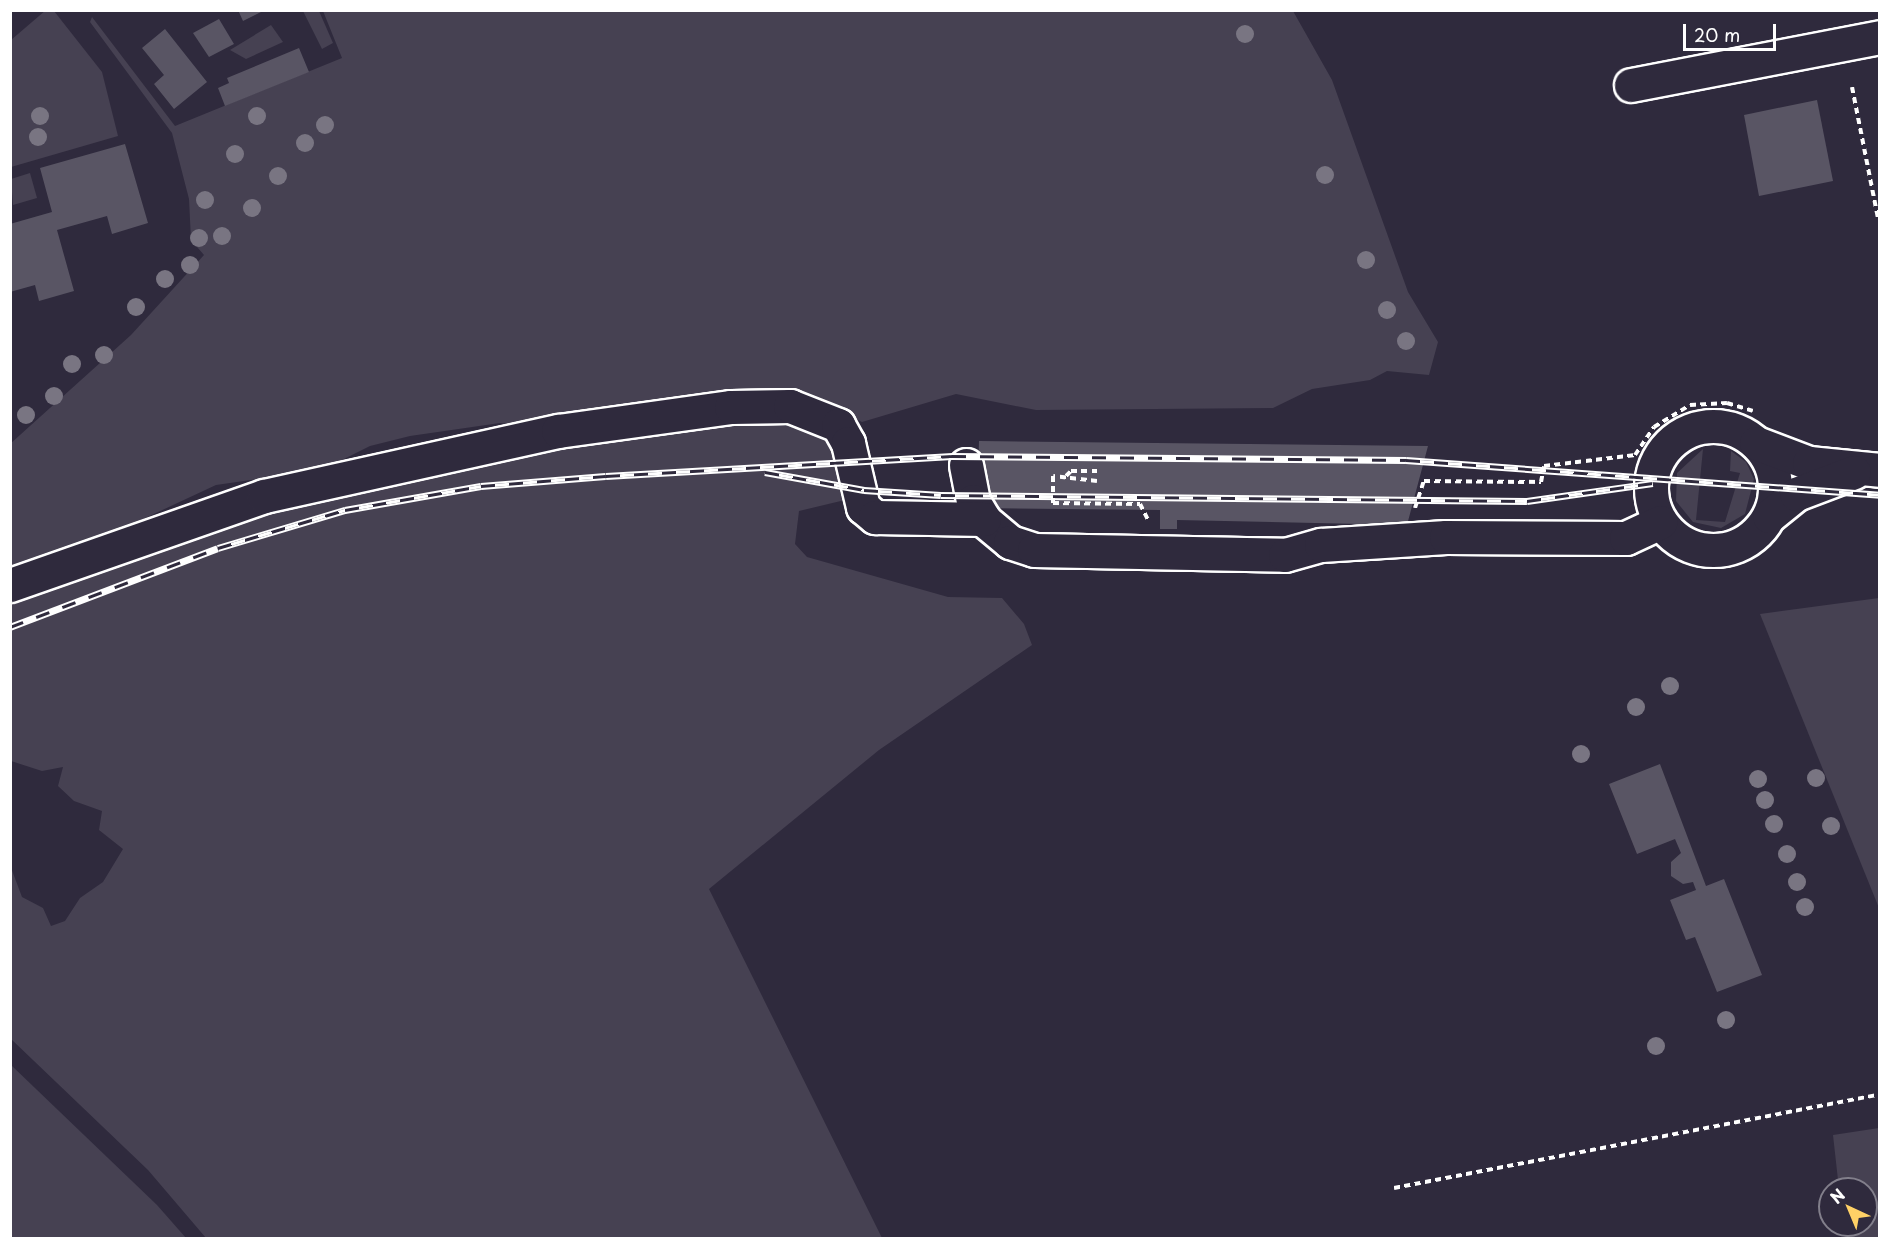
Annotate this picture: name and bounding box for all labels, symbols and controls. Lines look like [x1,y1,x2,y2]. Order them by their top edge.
scale bar [1686,12,1779,50]
text: 20 m [1694,21,1740,48]
north arrow [1818,1177,1878,1237]
text: N [1824,1182,1850,1209]

